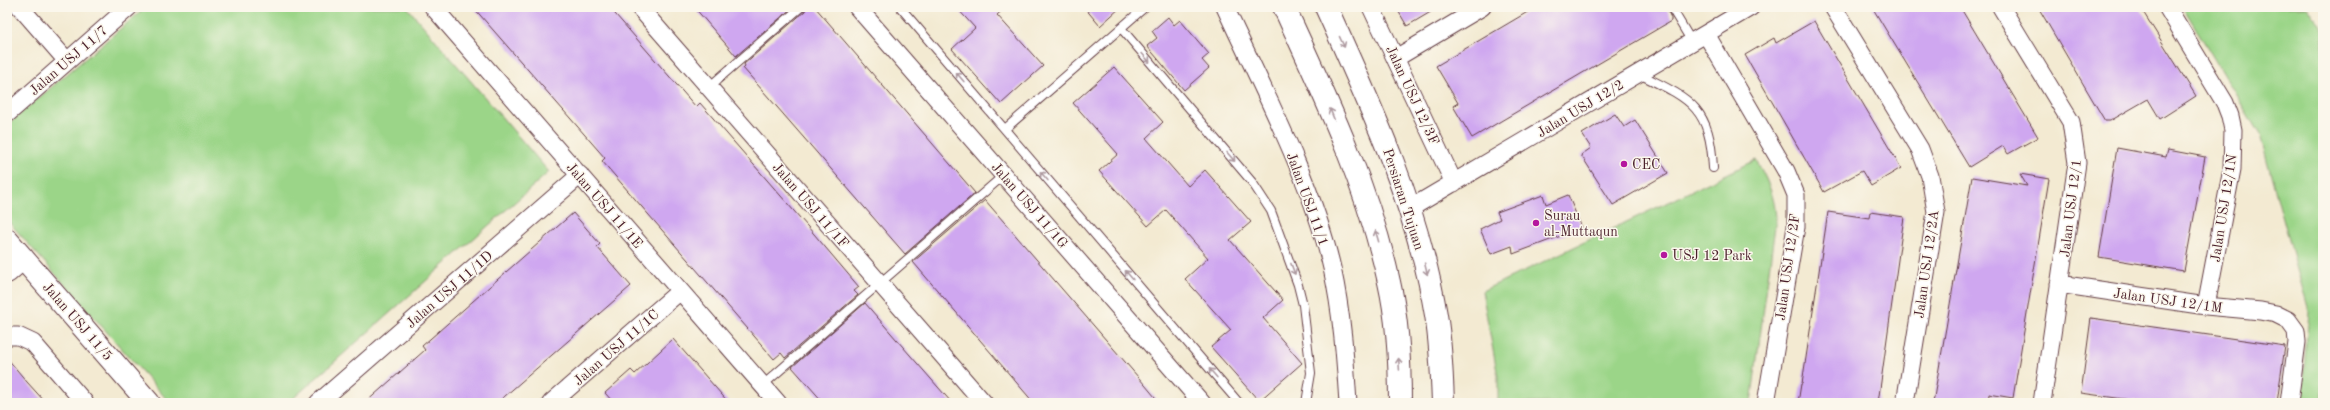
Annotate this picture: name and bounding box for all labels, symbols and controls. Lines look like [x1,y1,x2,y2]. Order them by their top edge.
street label: Jalan USJ 11/7 [27,23,110,98]
one-way arrow [1339,36,1346,48]
street label: Jalan USJ 12/3F [1383,44,1441,147]
one-way arrow [1142,53,1151,63]
one-way arrow [955,72,964,82]
street label: Jalan USJ 12/2 [1535,78,1626,140]
one-way arrow [1327,109,1335,121]
street label: Persiaran Tujuan [1380,147,1426,252]
one-way arrow [1226,151,1235,162]
street label: Jalan USJ 11/1 [1284,151,1330,248]
street label: Jalan USJ 12/1N [2209,153,2239,263]
place label: CEC [1632,158,1660,172]
street label: Jalan USJ 12/1 [2058,158,2084,258]
marker: CEC [1619,159,1629,169]
street label: Jalan USJ 11/1E [564,160,645,251]
street label: Jalan USJ 11/1F [770,160,851,251]
street label: Jalan USJ 11/1G [988,160,1070,251]
one-way arrow [1040,171,1049,181]
place label: Surau al-Muttaqun [1544,209,1618,239]
street label: Jalan USJ 12/2A [1912,209,1942,319]
street label: Jalan USJ 12/2F [1774,213,1802,322]
marker: Surau al-Muttaqun [1531,218,1541,228]
one-way arrow [1373,230,1380,243]
street label: Jalan USJ 11/1D [404,249,496,331]
place label: USJ 12 Park [1672,249,1752,263]
marker: USJ 12 Park [1659,250,1669,260]
one-way arrow [1423,262,1431,275]
one-way arrow [1289,263,1297,275]
one-way arrow [1125,270,1134,280]
street label: Jalan USJ 11/5 [40,280,115,363]
street label: Jalan USJ 12/1M [2112,286,2224,316]
street label: Jalan USJ 11/1C [571,307,662,388]
one-way arrow [1395,358,1402,371]
one-way arrow [1209,368,1218,379]

